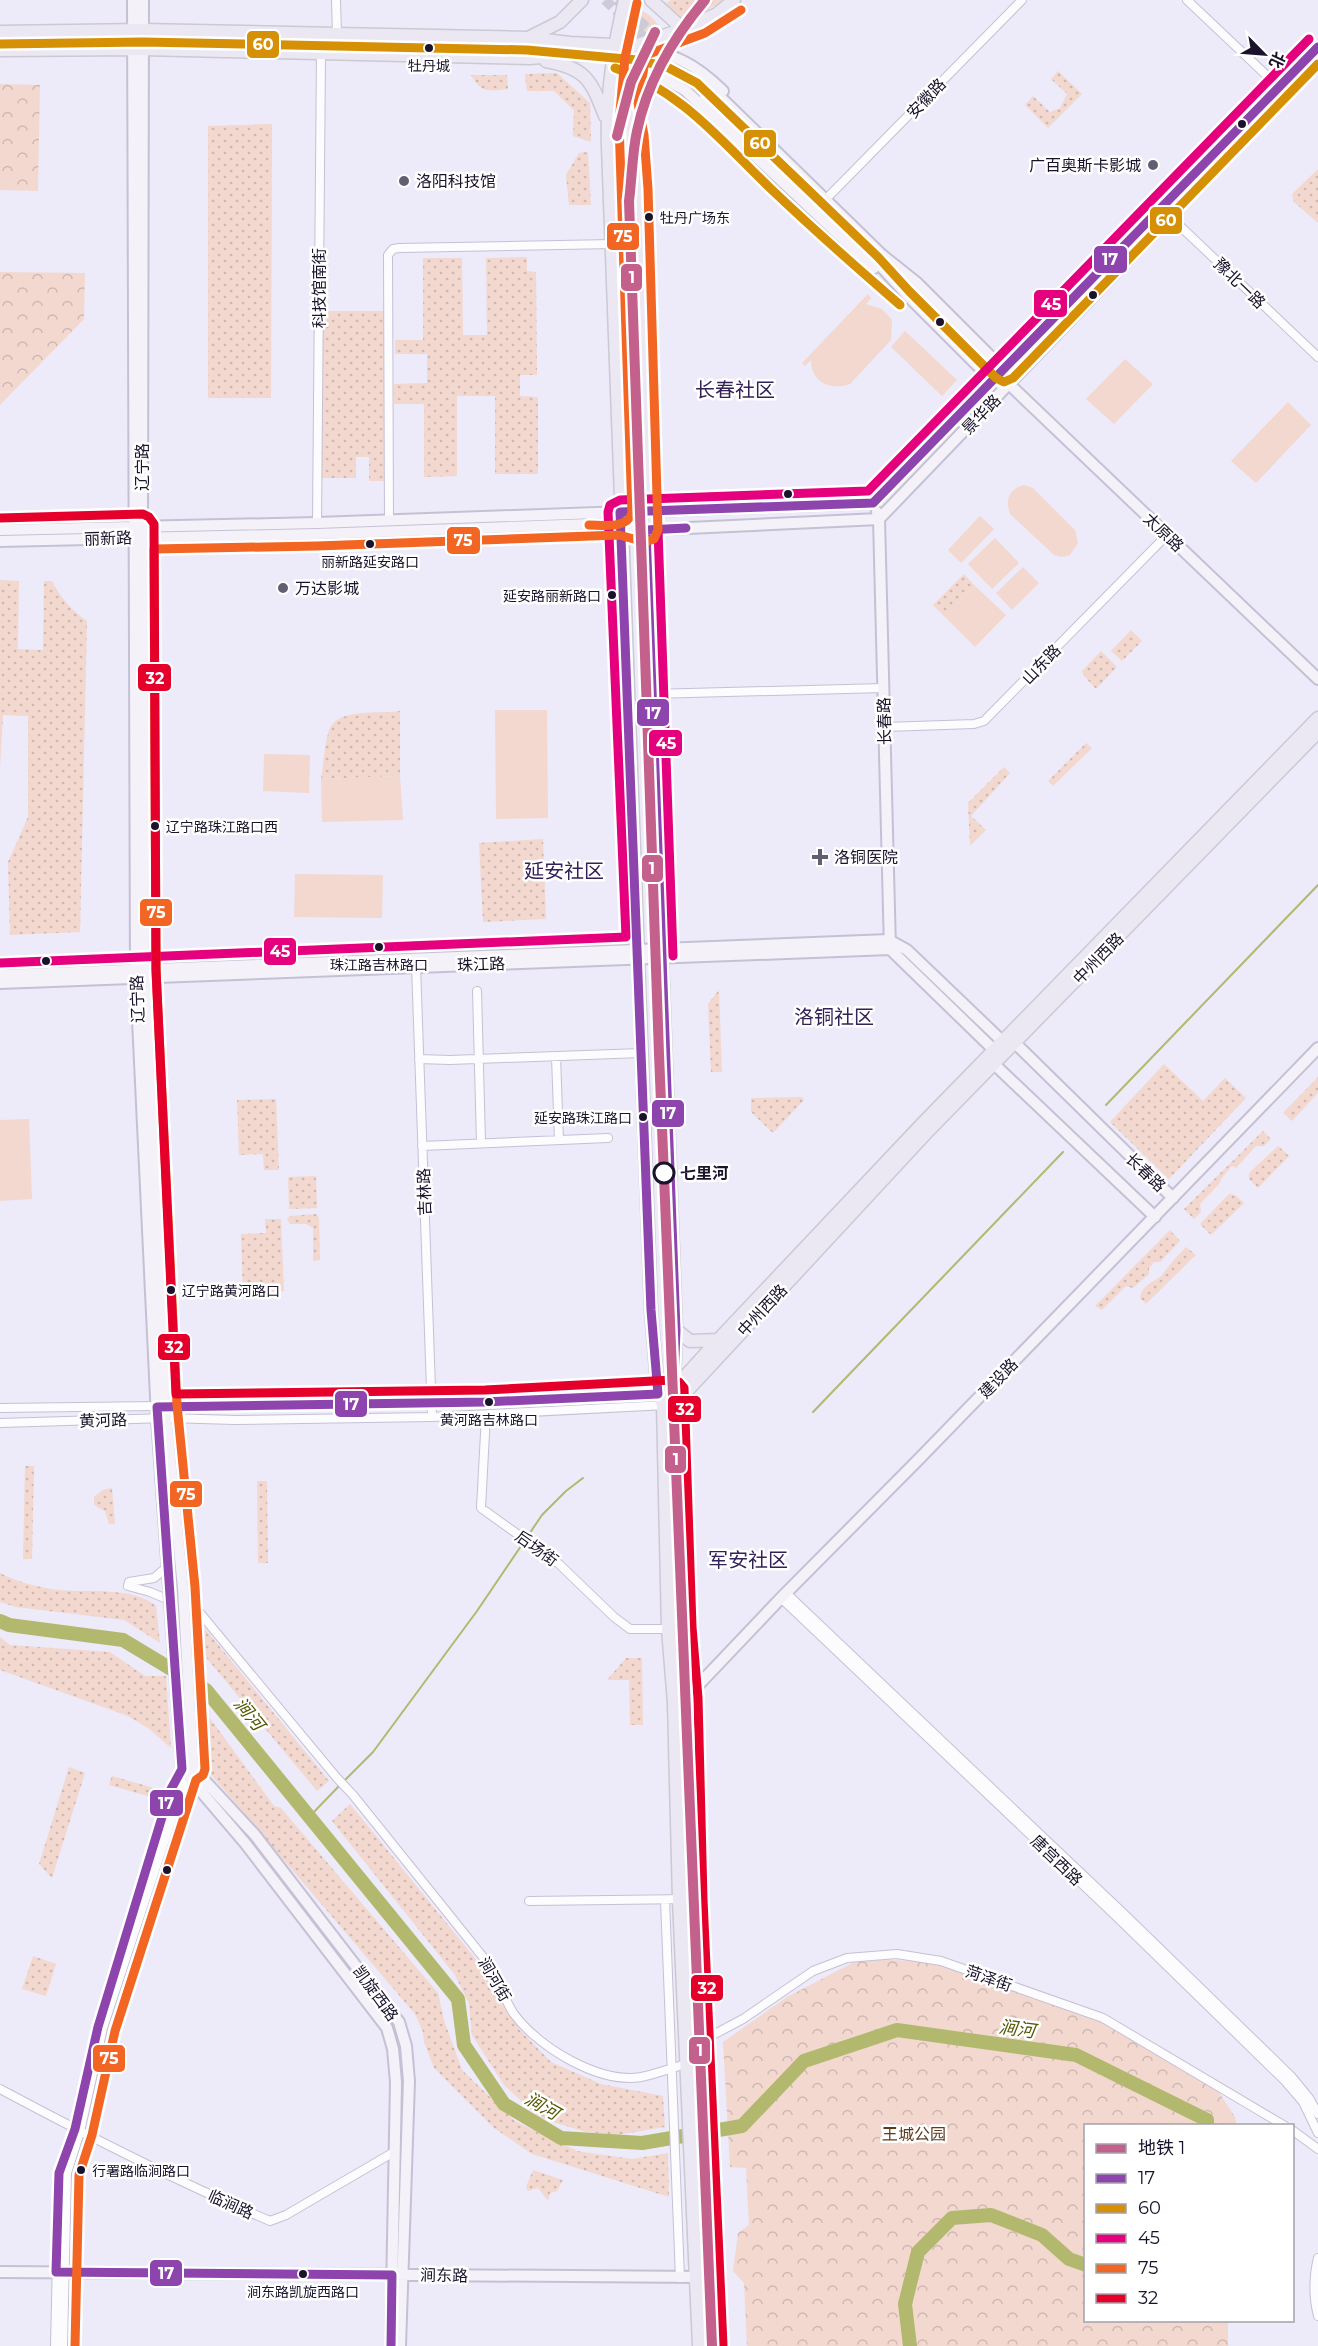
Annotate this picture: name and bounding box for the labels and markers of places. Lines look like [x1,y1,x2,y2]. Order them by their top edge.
marker: 牡丹城 [423,42,435,54]
place label: 牡丹城 [408,57,450,75]
unlabelled marker [1236,118,1248,130]
place label: 广百奥斯卡影城 [1029,156,1141,175]
marker: 广百奥斯卡影城 [1146,158,1160,172]
place label: 洛阳科技馆 [416,172,496,191]
marker: 洛阳科技馆 [397,174,411,188]
place label: 牡丹广场东 [660,209,730,227]
marker: 牡丹广场东 [643,211,655,223]
unlabelled marker [1087,289,1099,301]
unlabelled marker [934,316,946,328]
unlabelled marker [782,488,794,500]
marker: 丽新路延安路口 [364,538,376,550]
place label: 丽新路延安路口 [321,553,419,571]
place label: 万达影城 [295,579,359,598]
marker: 万达影城 [276,581,290,595]
place label: 延安路丽新路口 [503,587,601,605]
marker: 延安路丽新路口 [606,589,618,601]
place label: 辽宁路珠江路口西 [166,818,278,836]
marker: 辽宁路珠江路口西 [149,820,161,832]
marker: 洛铜医院 [811,848,829,866]
place label: 洛铜医院 [834,848,898,867]
marker: 珠江路吉林路口 [373,941,385,953]
unlabelled marker [40,955,52,967]
place label: 珠江路吉林路口 [330,956,428,974]
place label: 延安路珠江路口 [534,1109,632,1127]
marker: 延安路珠江路口 [637,1111,649,1123]
marker: 七里河 [653,1162,675,1184]
place label: 七里河 [680,1164,728,1183]
place label: 辽宁路黄河路口 [182,1282,280,1300]
marker: 辽宁路黄河路口 [165,1284,177,1296]
marker: 黄河路吉林路口 [483,1396,495,1408]
place label: 黄河路吉林路口 [440,1411,538,1429]
unlabelled marker [161,1864,173,1876]
place label: 行署路临涧路口 [92,2162,190,2180]
marker: 行署路临涧路口 [75,2164,87,2176]
marker: 涧东路凯旋西路口 [297,2268,309,2280]
place label: 涧东路凯旋西路口 [247,2283,359,2301]

